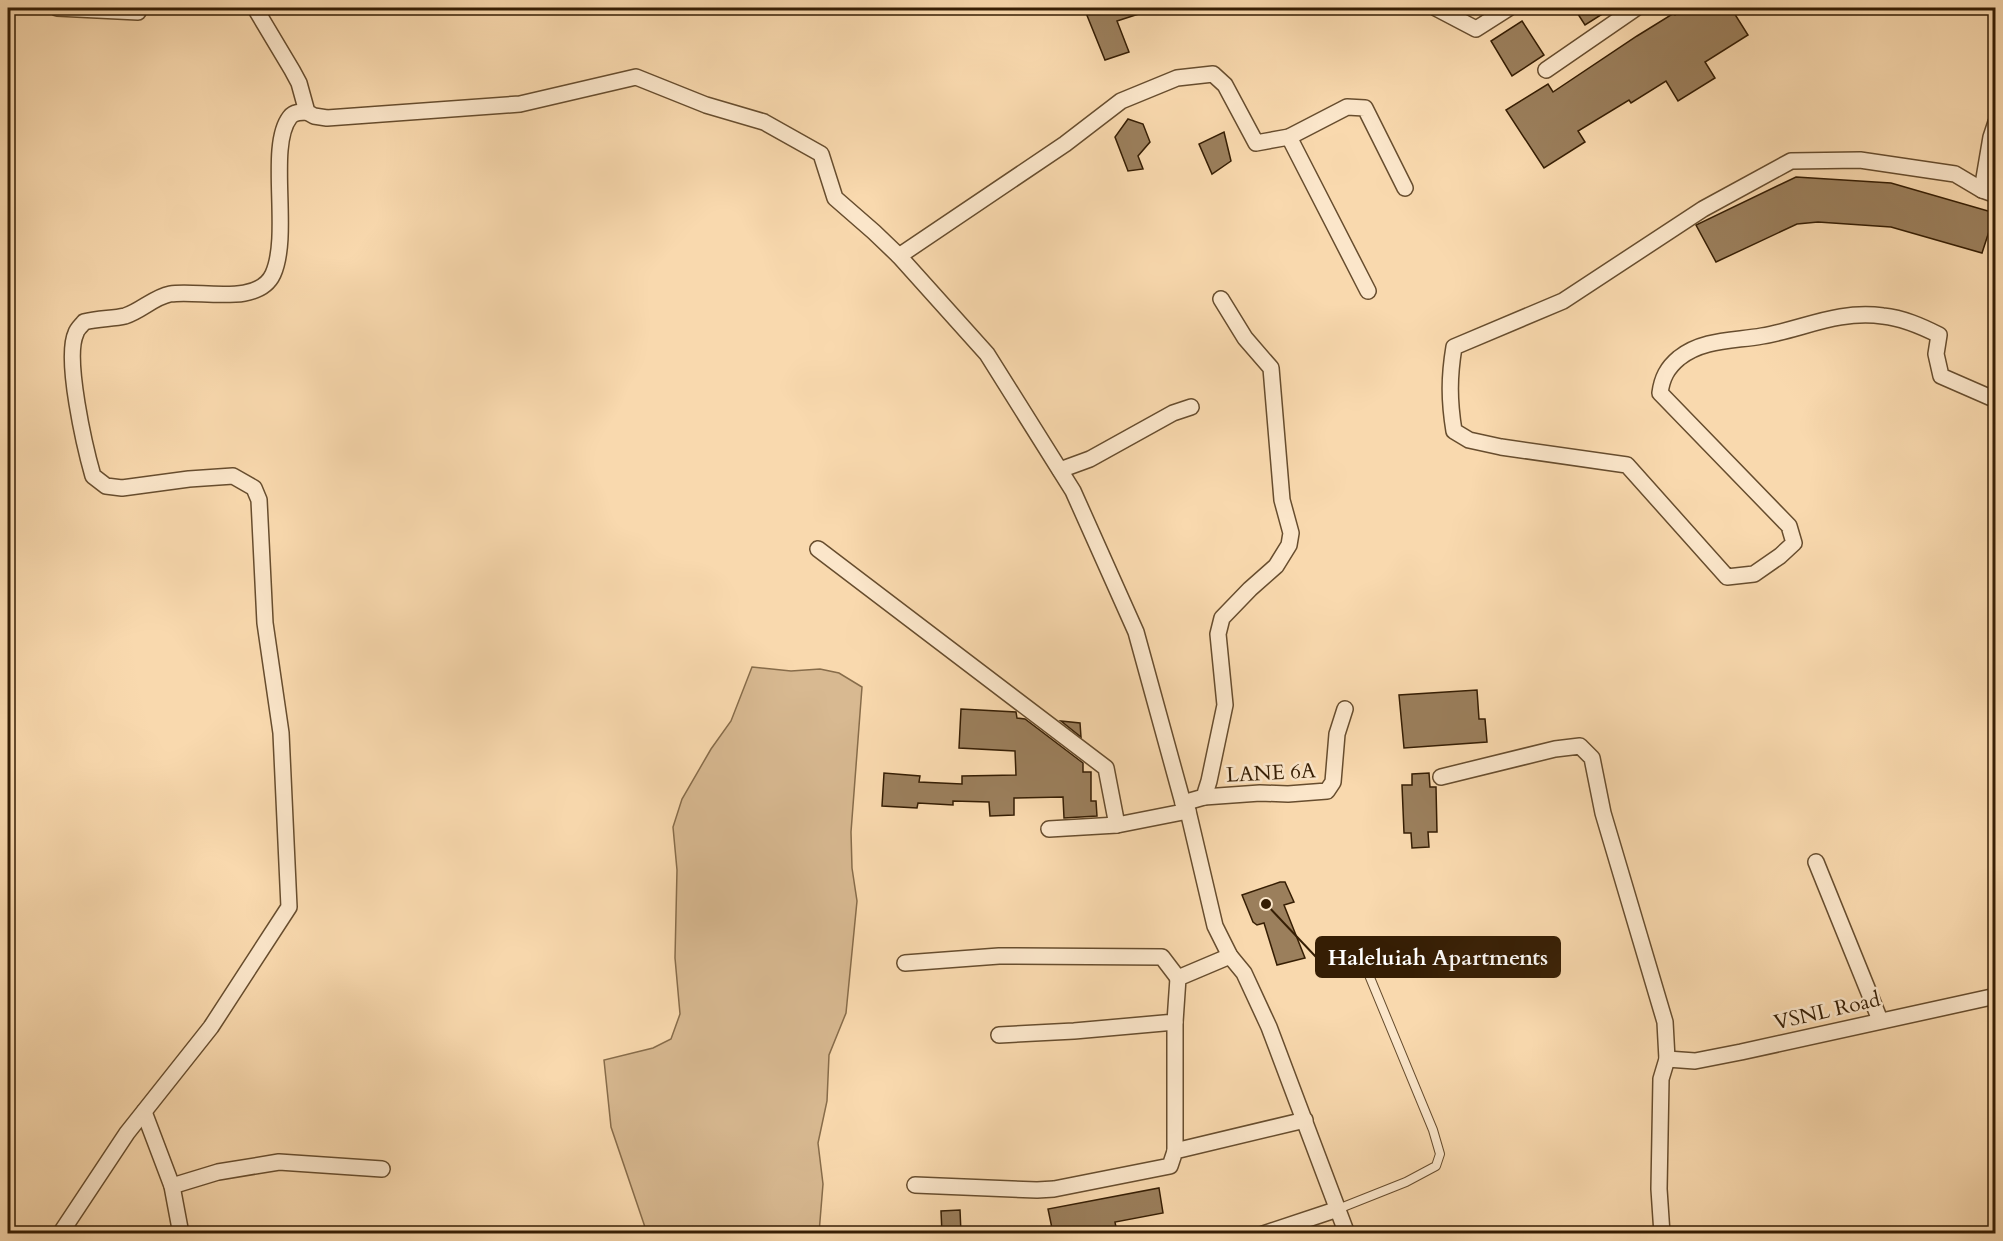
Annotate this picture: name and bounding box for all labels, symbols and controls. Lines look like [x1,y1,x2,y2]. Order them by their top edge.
street label: LANE 6A [1225,756,1317,790]
callout: Haleluiah Apartments [1316,937,1560,977]
text: Haleluiah Apartments [1328,943,1548,973]
street label: VSNL Road [1771,985,1883,1037]

